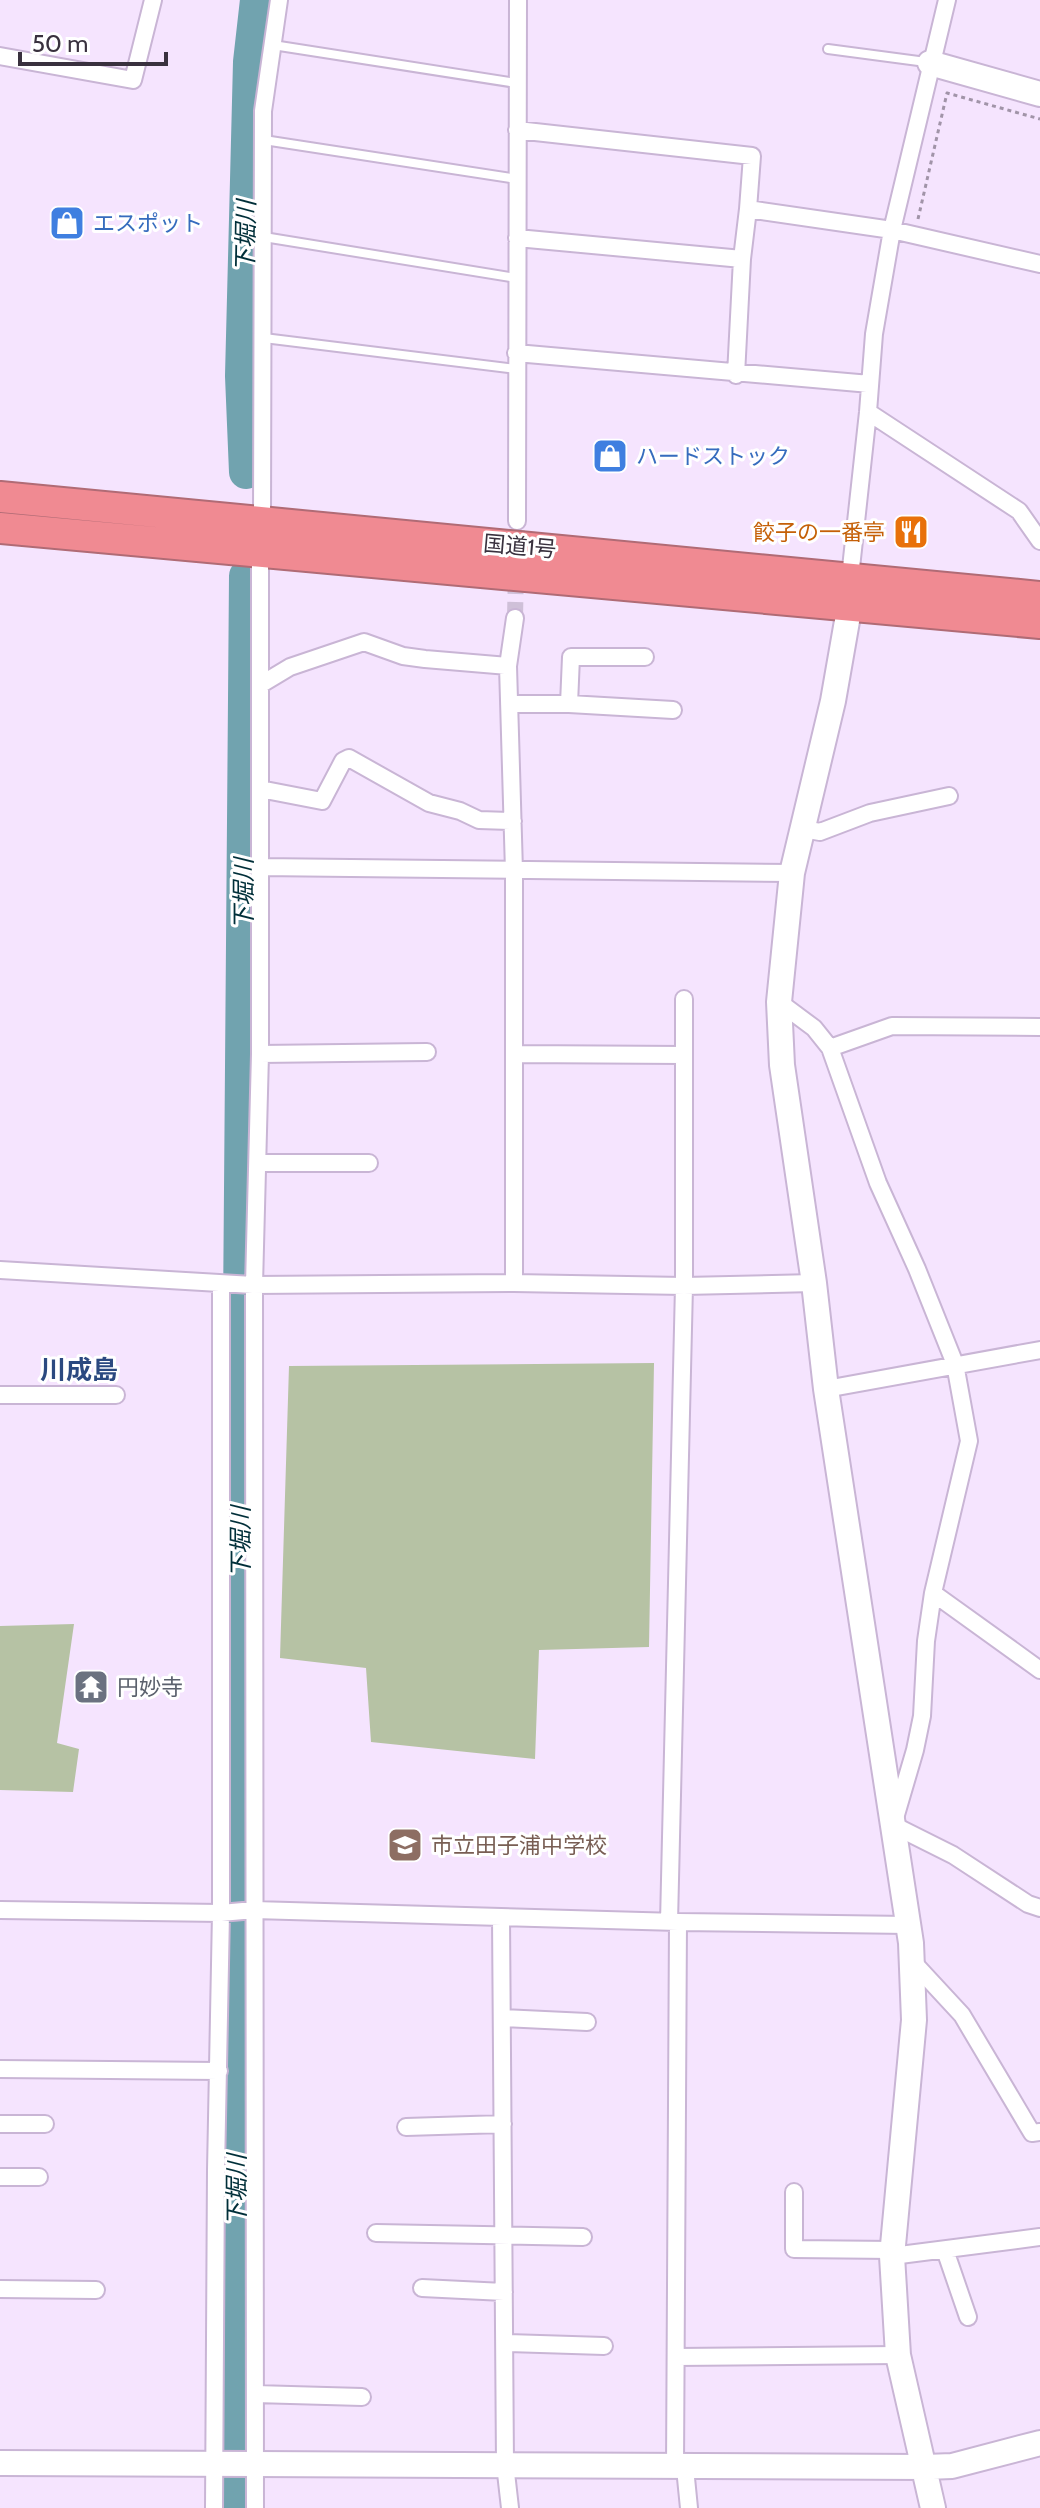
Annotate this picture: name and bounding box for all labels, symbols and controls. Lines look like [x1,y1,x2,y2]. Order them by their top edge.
scale bar [20,16,166,66]
text: 50 m [32,29,88,58]
water label: 下堀川 [230,197,261,272]
shop icon: エスポット [48,204,86,242]
place label: エスポット [93,210,203,237]
shop icon: ハードストック [591,437,629,475]
place label: ハードストック [636,443,790,470]
restaurant icon: 餃子の一番亭 [892,513,930,551]
place label: 餃子の一番亭 [753,519,885,546]
street label: 国道1号 [482,530,558,563]
water label: 下堀川 [229,855,258,930]
district label: 川成島 [40,1354,118,1386]
water label: 下堀川 [226,1503,255,1578]
temple icon: 円妙寺 [72,1668,110,1706]
place label: 円妙寺 [117,1674,183,1701]
school or university icon: 市立田子浦中学校 [386,1826,424,1864]
place label: 市立田子浦中学校 [431,1832,607,1859]
water label: 下堀川 [222,2151,251,2226]

